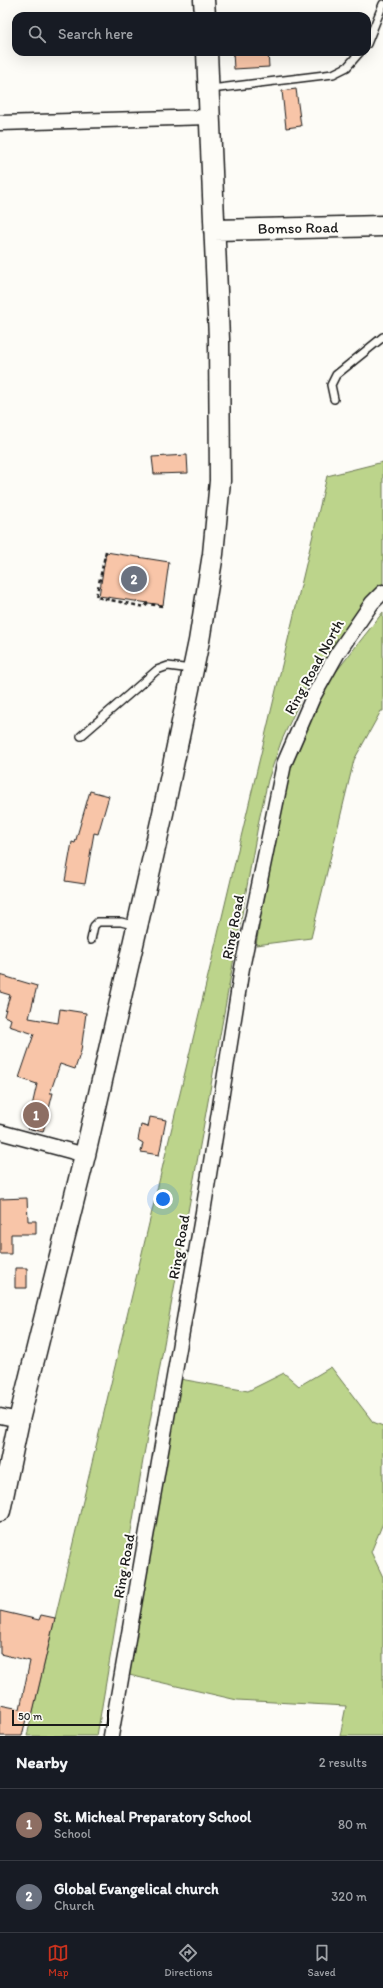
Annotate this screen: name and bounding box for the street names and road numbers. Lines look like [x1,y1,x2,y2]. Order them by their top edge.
street label: Bomso Road [258,218,338,238]
street label: Ring Road North [280,616,348,718]
street label: Ring Road [218,893,248,961]
street label: Ring Road [164,1213,194,1281]
street label: Ring Road [109,1532,139,1600]

